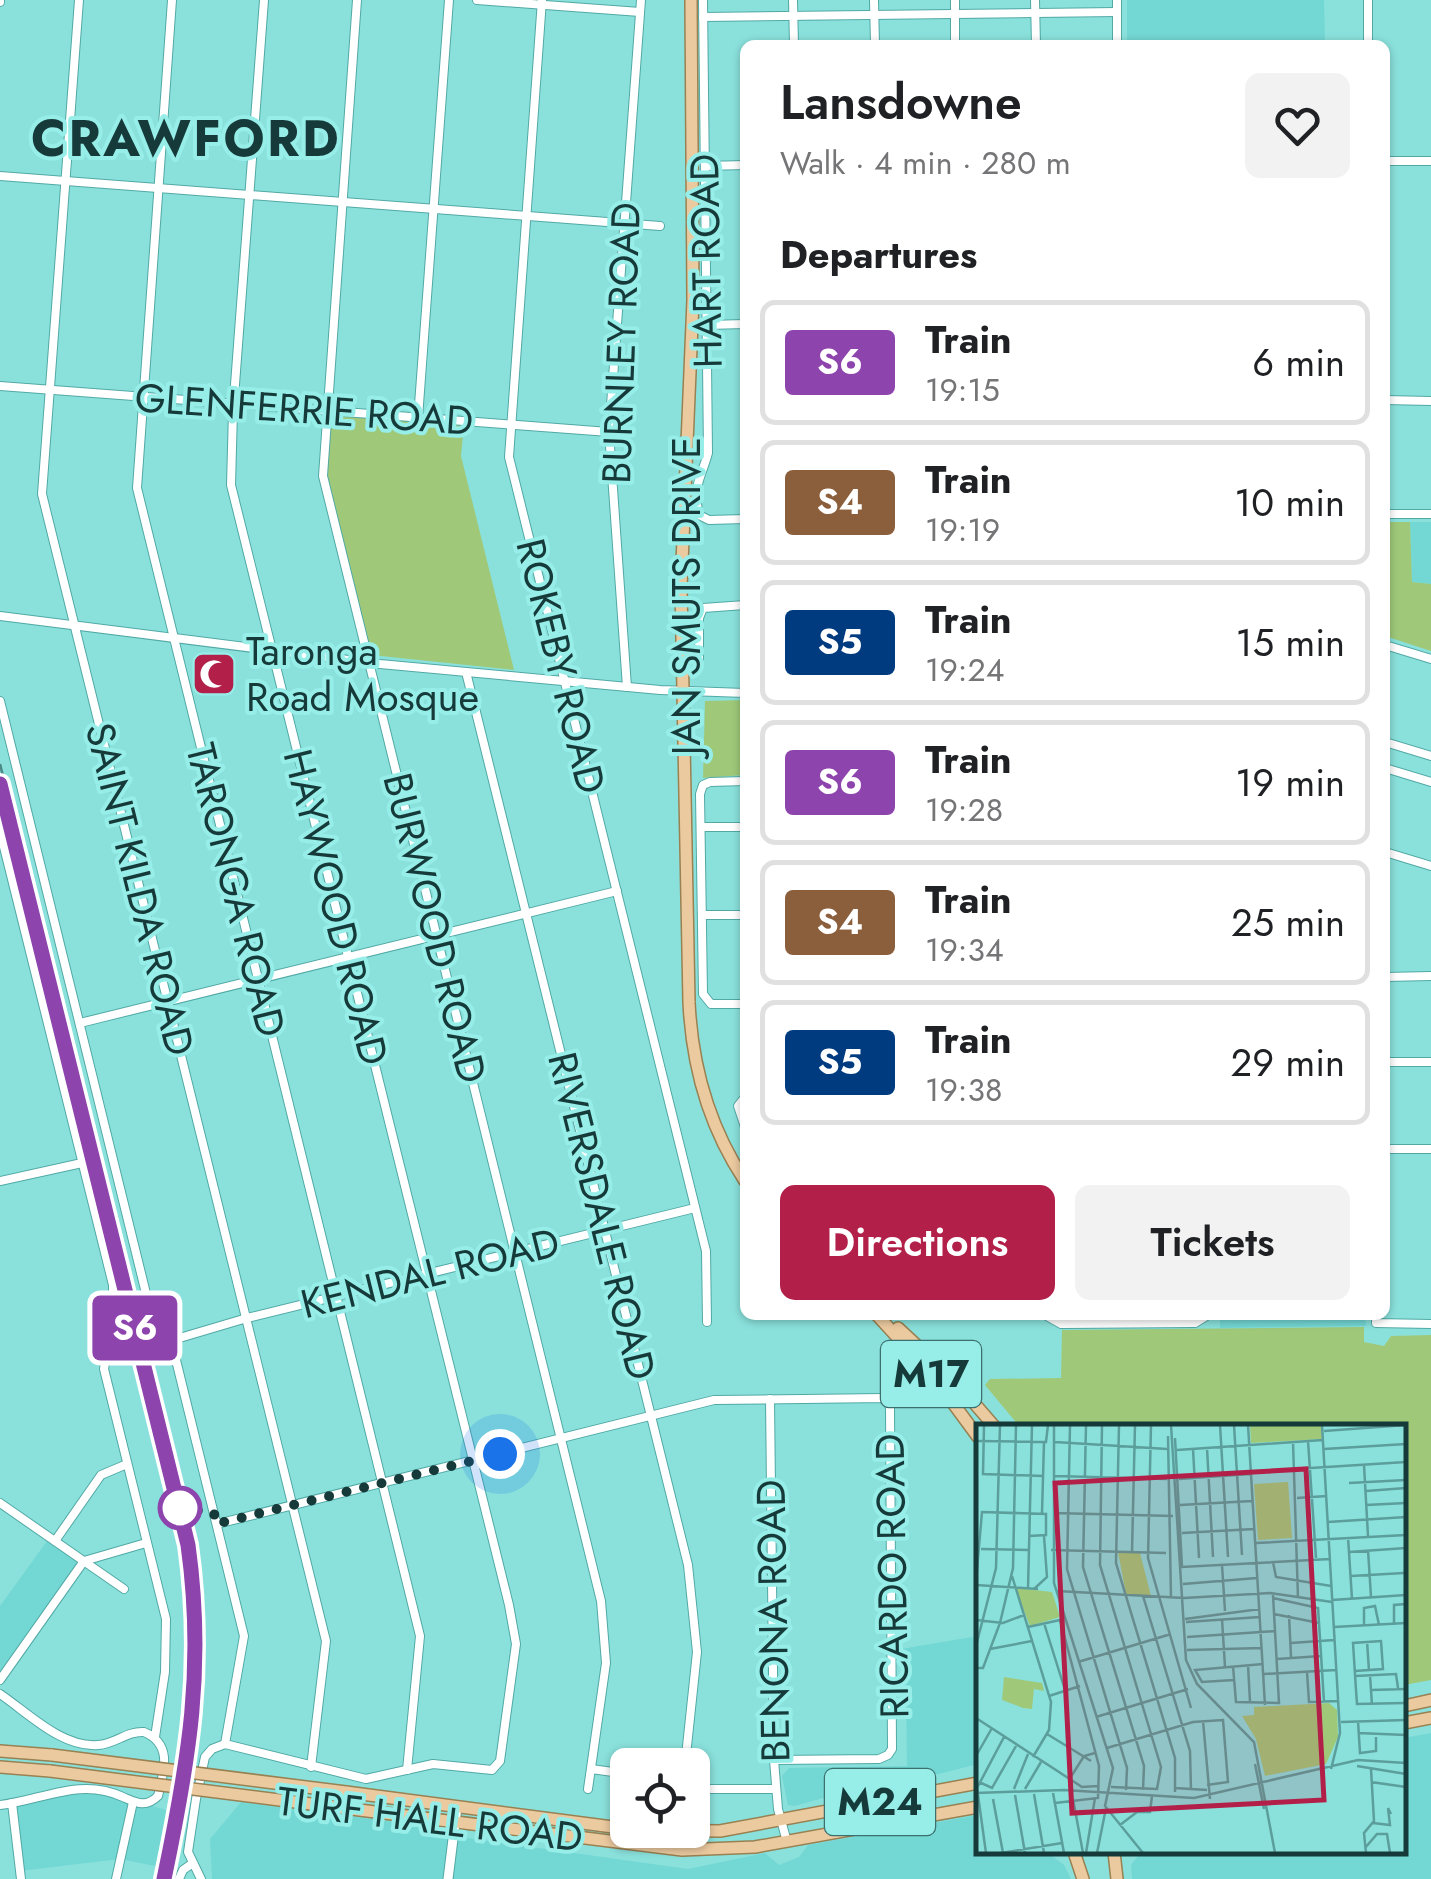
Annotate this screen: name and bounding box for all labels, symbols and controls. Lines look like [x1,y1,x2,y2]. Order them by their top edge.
text: Lansdowne [780,68,1022,137]
button: heart [1245,73,1350,178]
district label: CRAWFORD [31,102,341,175]
text: Walk · 4 min · 280 m [780,140,1071,186]
street label: HART ROAD [675,153,737,369]
street label: BURNLEY ROAD [587,201,655,485]
text: Departures [780,227,977,282]
text: Train [925,312,1012,367]
text: 6 min [1252,335,1345,390]
text: S6 [817,337,863,387]
text: 19:15 [925,367,1000,413]
street label: GLENFERRIE ROAD [133,368,475,450]
street label: JAN SMUTS DRIVE [657,437,715,760]
text: Train [925,452,1012,507]
text: 10 min [1234,475,1345,530]
text: S4 [817,477,863,527]
text: 19:19 [925,507,1000,553]
street label: ROKEBY ROAD [501,533,621,799]
text: Train [925,592,1012,647]
text: 15 min [1236,615,1345,670]
text: S5 [818,617,862,667]
place label: Taronga Road Mosque [246,622,479,726]
text: 19:24 [925,647,1004,693]
mosque icon: Taronga Road Mosque [191,651,237,697]
street label: SAINT KILDA ROAD [71,717,209,1061]
text: Train [925,732,1012,787]
street label: TARONGA ROAD [171,737,301,1043]
street label: HAYWOOD ROAD [269,743,403,1071]
text: 19 min [1235,755,1345,810]
text: S6 [817,757,863,807]
street label: BURWOOD ROAD [368,767,502,1089]
text: 19:28 [925,787,1003,833]
text: Train [925,872,1012,927]
text: 25 min [1231,895,1345,950]
text: S4 [817,897,863,947]
text: 19:34 [925,927,1004,973]
text: Train [925,1012,1012,1067]
text: 29 min [1231,1035,1345,1090]
text: S5 [818,1037,862,1087]
street label: RIVERSDALE ROAD [533,1046,671,1386]
text: 19:38 [925,1067,1002,1113]
button: Directions [780,1185,1055,1300]
button: Tickets [1075,1185,1350,1300]
street label: KENDAL ROAD [295,1213,565,1333]
line badge: S6 [90,1296,180,1360]
text: S6 [112,1303,158,1353]
road number: M17 [881,1341,981,1407]
inset map [976,1424,1406,1854]
your location [475,1429,525,1479]
street label: RICARDO ROAD [861,1433,923,1719]
street label: BENONA ROAD [742,1479,804,1763]
unlabelled marker [159,1487,201,1529]
map controls [610,1748,710,1848]
button: locate [610,1748,710,1848]
road number: M24 [825,1769,935,1835]
street label: TURF HALL ROAD [274,1771,586,1867]

